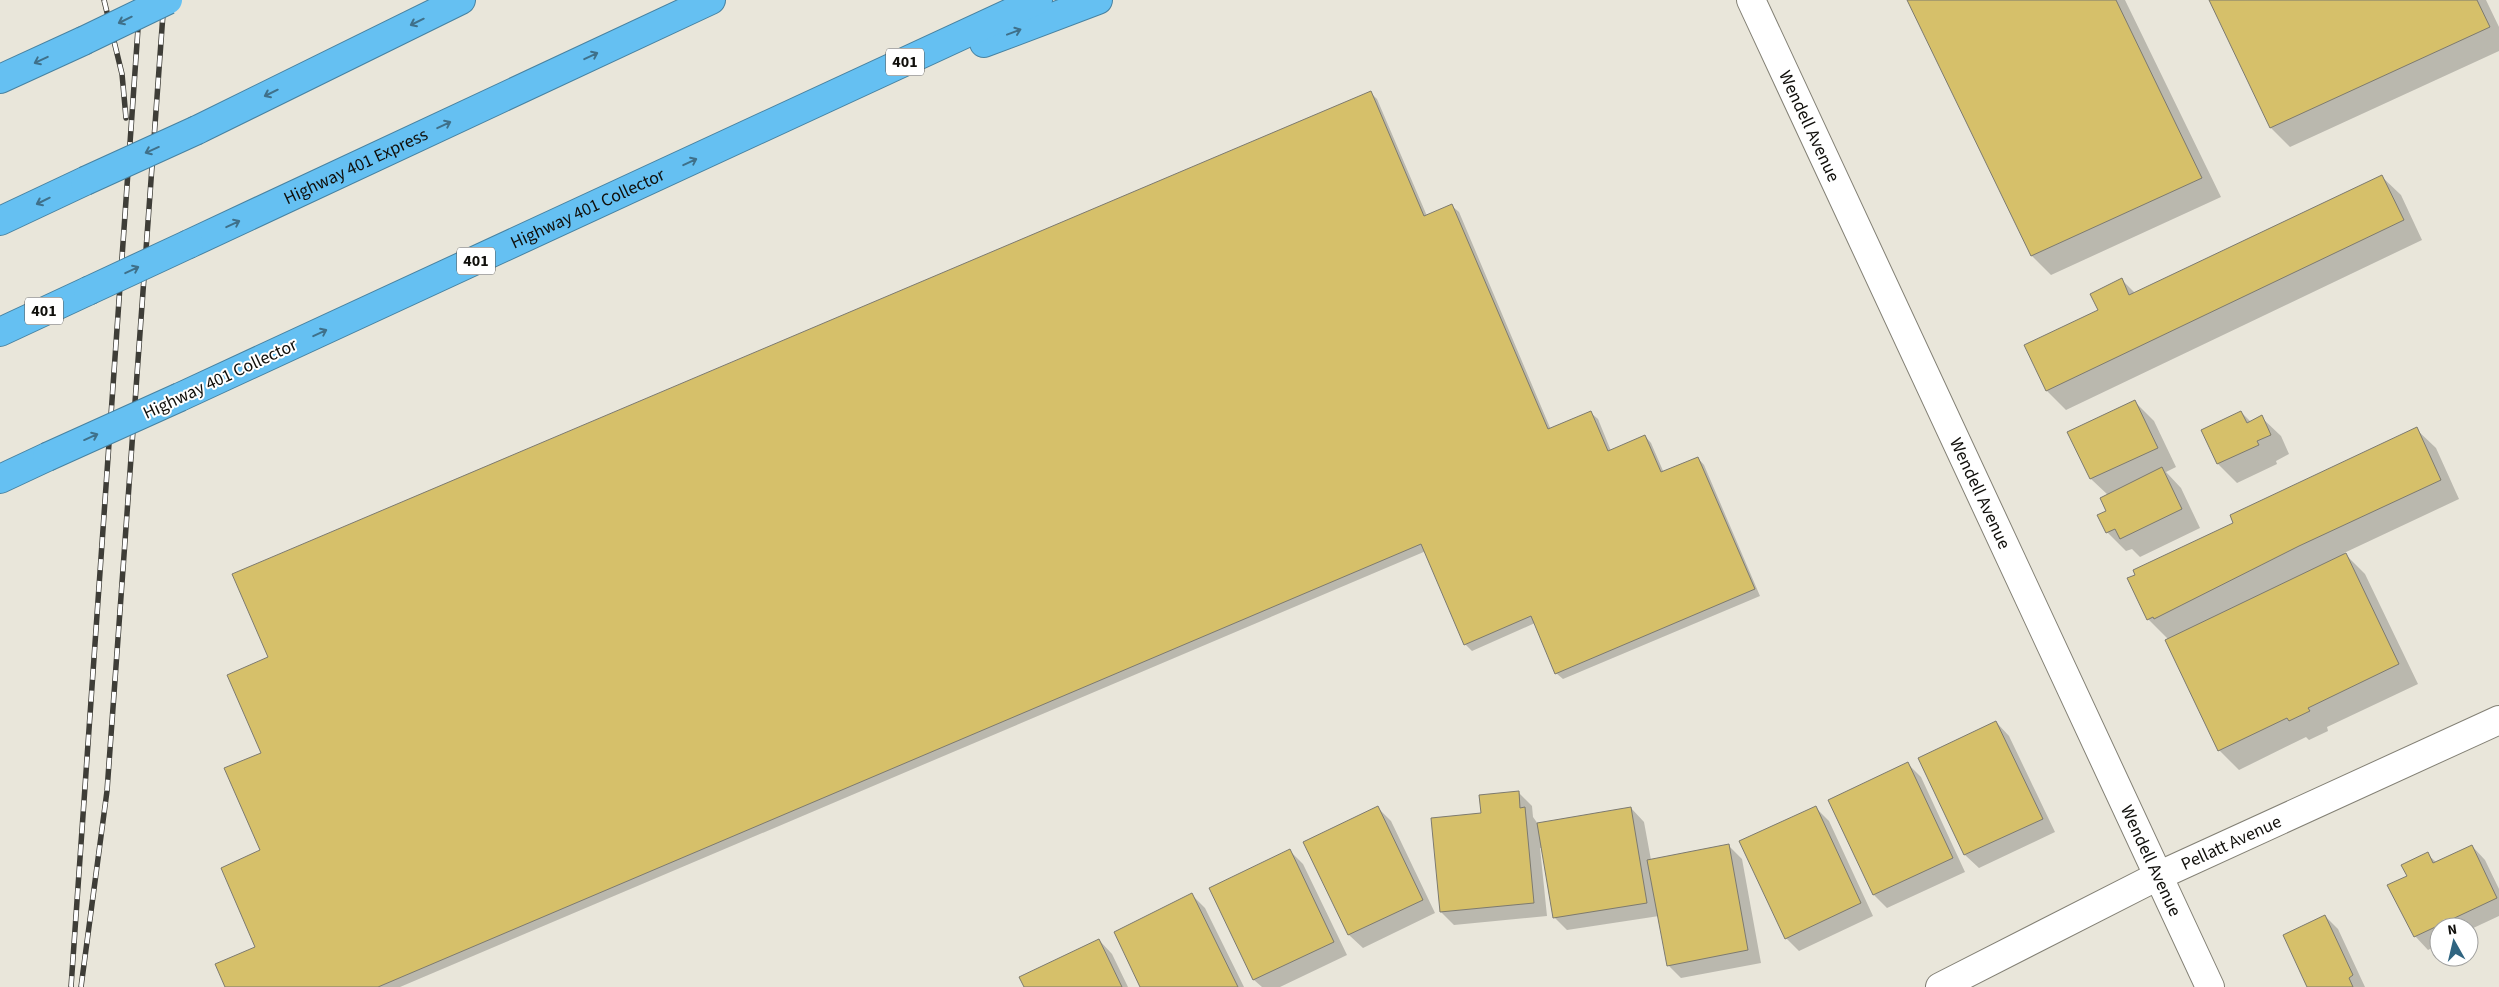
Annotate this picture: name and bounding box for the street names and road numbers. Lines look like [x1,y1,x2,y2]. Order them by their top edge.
road number: 401 [886,48,924,76]
street label: Wendell Avenue [1773,66,1846,186]
street label: Highway 401 Express [280,122,432,211]
street label: Highway 401 Collector [506,162,669,255]
road number: 401 [457,248,495,274]
road number: 401 [25,298,63,324]
street label: Highway 401 Collector [139,332,302,426]
street label: Wendell Avenue [1944,433,2017,553]
street label: Wendell Avenue [2114,801,2188,920]
street label: Pellatt Avenue [2177,809,2285,876]

